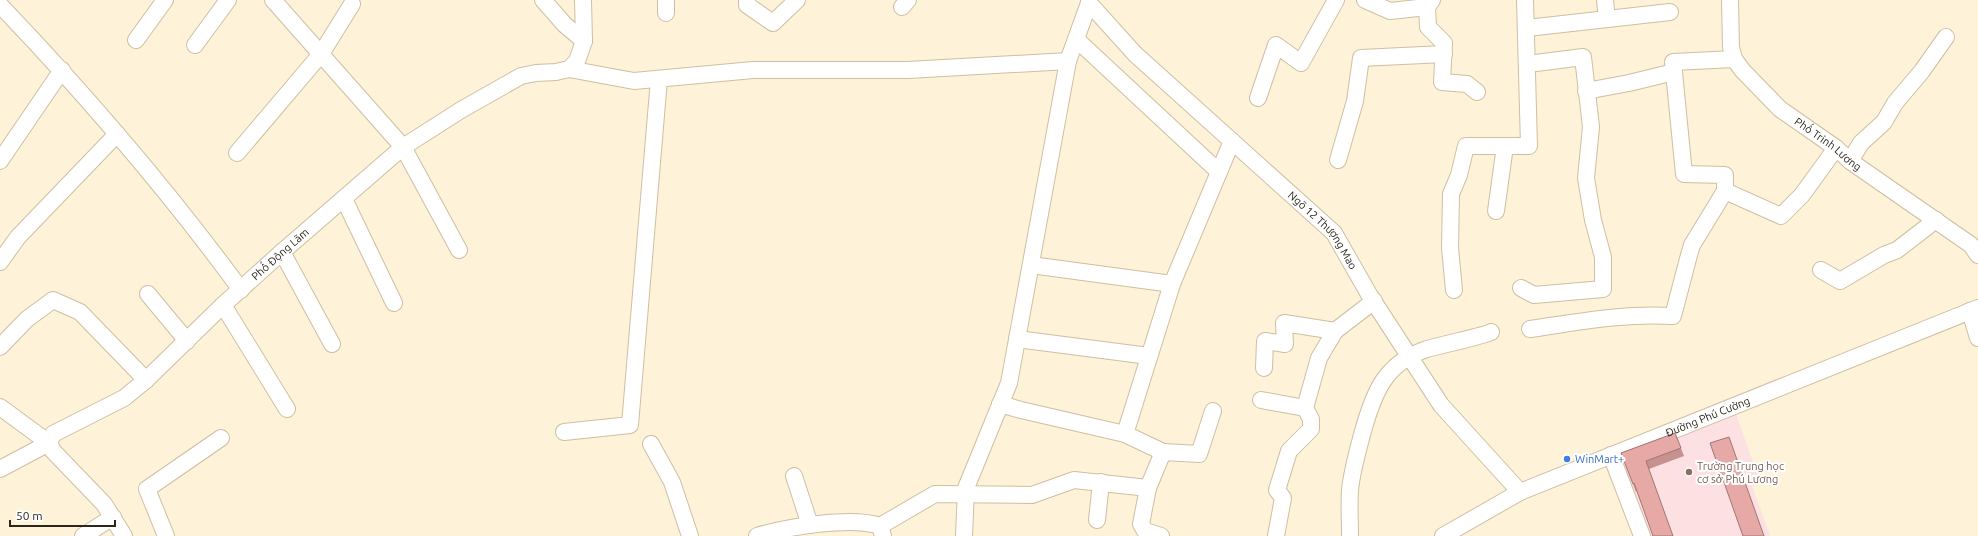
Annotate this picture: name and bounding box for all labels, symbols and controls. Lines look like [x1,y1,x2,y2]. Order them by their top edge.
street label: Phố Trinh Lương [1792,115,1864,173]
street label: Ngõ 12 Thượng Mao [1286,189,1359,271]
street label: Phố Động Lãm [249,226,311,283]
street label: Đường Phú Cường [1664,394,1752,439]
place label: WinMart+ [1575,453,1624,465]
marker: WinMart+ [1562,454,1572,464]
place label: Trường Trung học cơ sở Phú Lương [1697,460,1784,485]
marker: Trường Trung học cơ sở Phú Lương [1684,467,1694,477]
scale bar [10,502,115,528]
text: 50 m [16,509,43,522]

